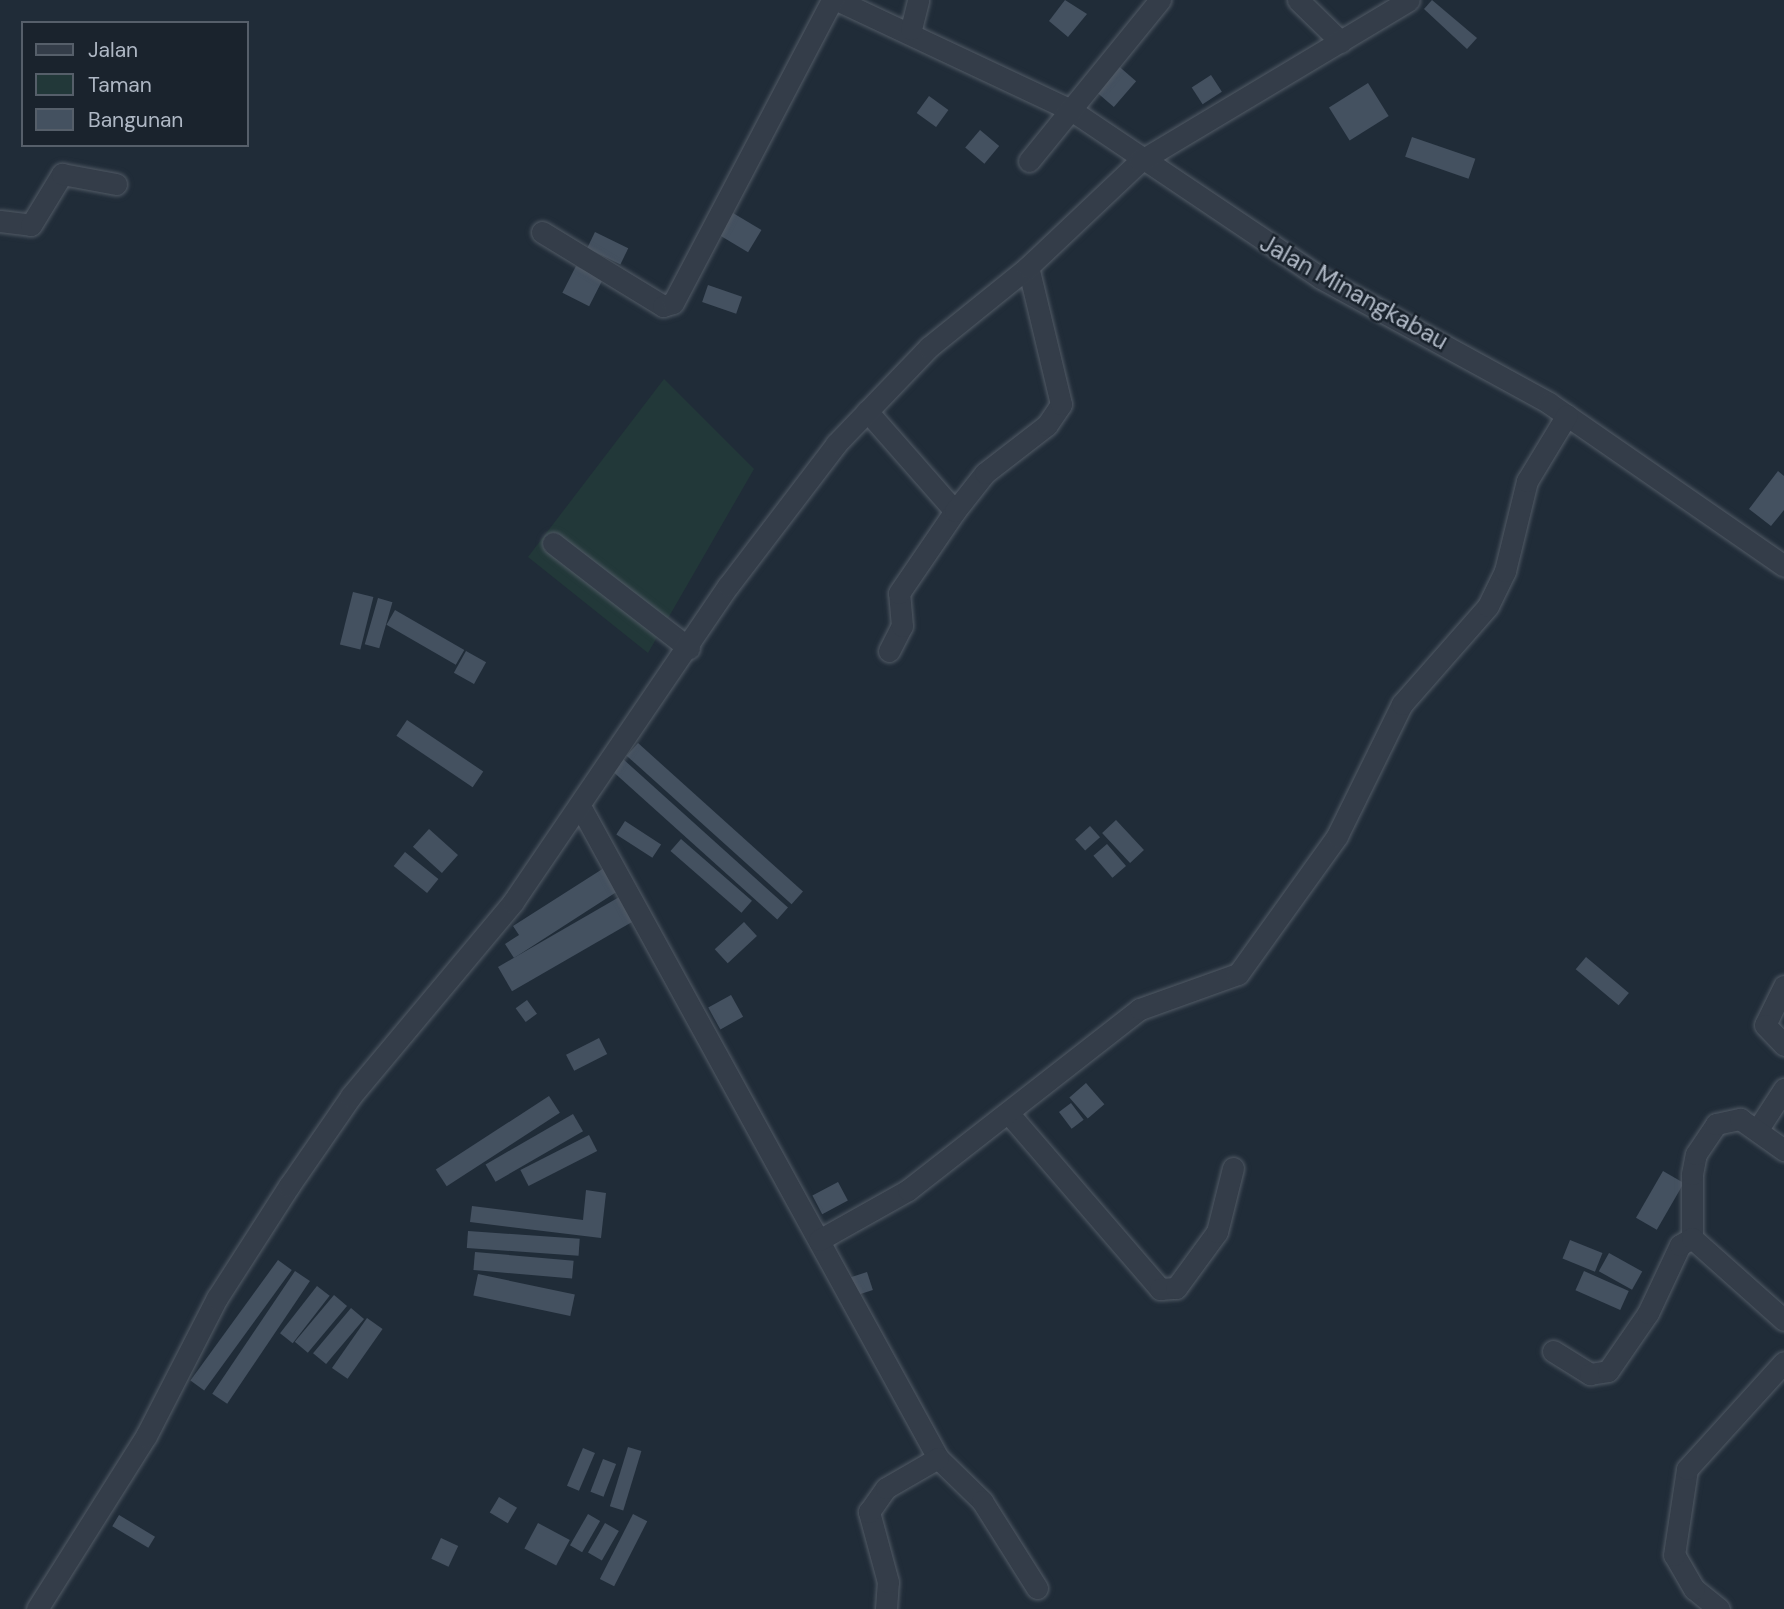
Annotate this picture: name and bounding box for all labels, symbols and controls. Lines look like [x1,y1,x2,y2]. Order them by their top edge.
legend [21,21,248,147]
text: Jalan [88,36,138,64]
text: Taman [88,71,152,99]
text: Bangunan [88,106,183,134]
street label: Jalan Minangkabau [1255,228,1453,356]

